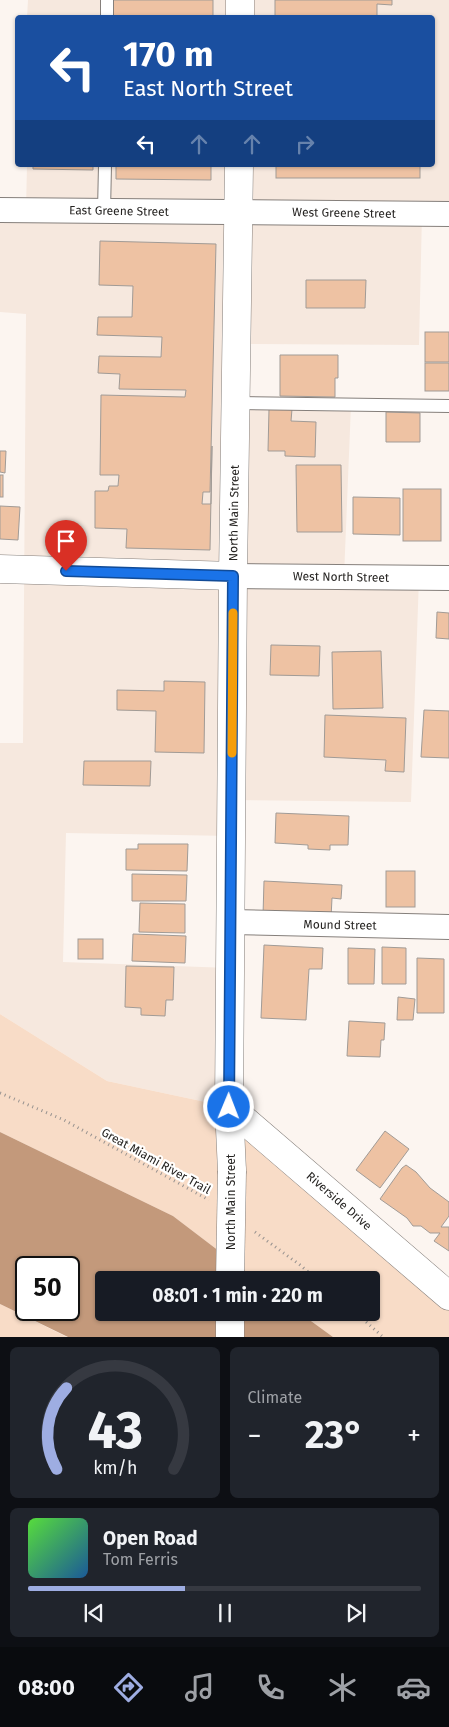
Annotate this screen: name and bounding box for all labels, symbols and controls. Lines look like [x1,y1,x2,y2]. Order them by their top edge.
text: 170 m [123,33,214,75]
icon: left [40,35,105,100]
text: East North Street [123,75,293,102]
icon: left [132,130,160,158]
icon: ahead [185,130,213,158]
icon: ahead [238,130,266,158]
icon: right [291,130,319,158]
street label: East Greene Street [69,203,170,219]
street label: West Greene Street [292,205,397,221]
street label: North Main Street [226,464,242,561]
pin [45,520,87,571]
icon: arrive [52,527,80,555]
street label: West North Street [293,569,390,585]
street label: Mound Street [303,917,377,933]
position arrow [202,1080,254,1132]
street label: Great Miami River Trail [99,1125,213,1197]
street label: North Main Street [224,1153,238,1250]
street label: Riverside Drive [304,1169,374,1233]
speed limit sign: 50 [15,1256,80,1321]
text: 08:01 · 1 min · 220 m [152,1284,323,1307]
text: Climate [248,1388,302,1407]
text: 43 [87,1399,143,1462]
text: 23° [305,1412,364,1458]
text: − [248,1419,262,1452]
text: + [407,1419,421,1452]
text: km/h [93,1457,137,1479]
text: Open Road [103,1527,198,1550]
text: Tom Ferris [103,1550,178,1569]
icon: previous [80,1599,108,1627]
icon: pause [211,1599,239,1627]
icon: next [342,1599,370,1627]
icon: directions [111,1670,146,1705]
icon: music [182,1670,217,1705]
icon: phone [253,1670,288,1705]
icon: climate [325,1670,360,1705]
icon: car [396,1670,431,1705]
text: 08:00 [18,1674,75,1701]

